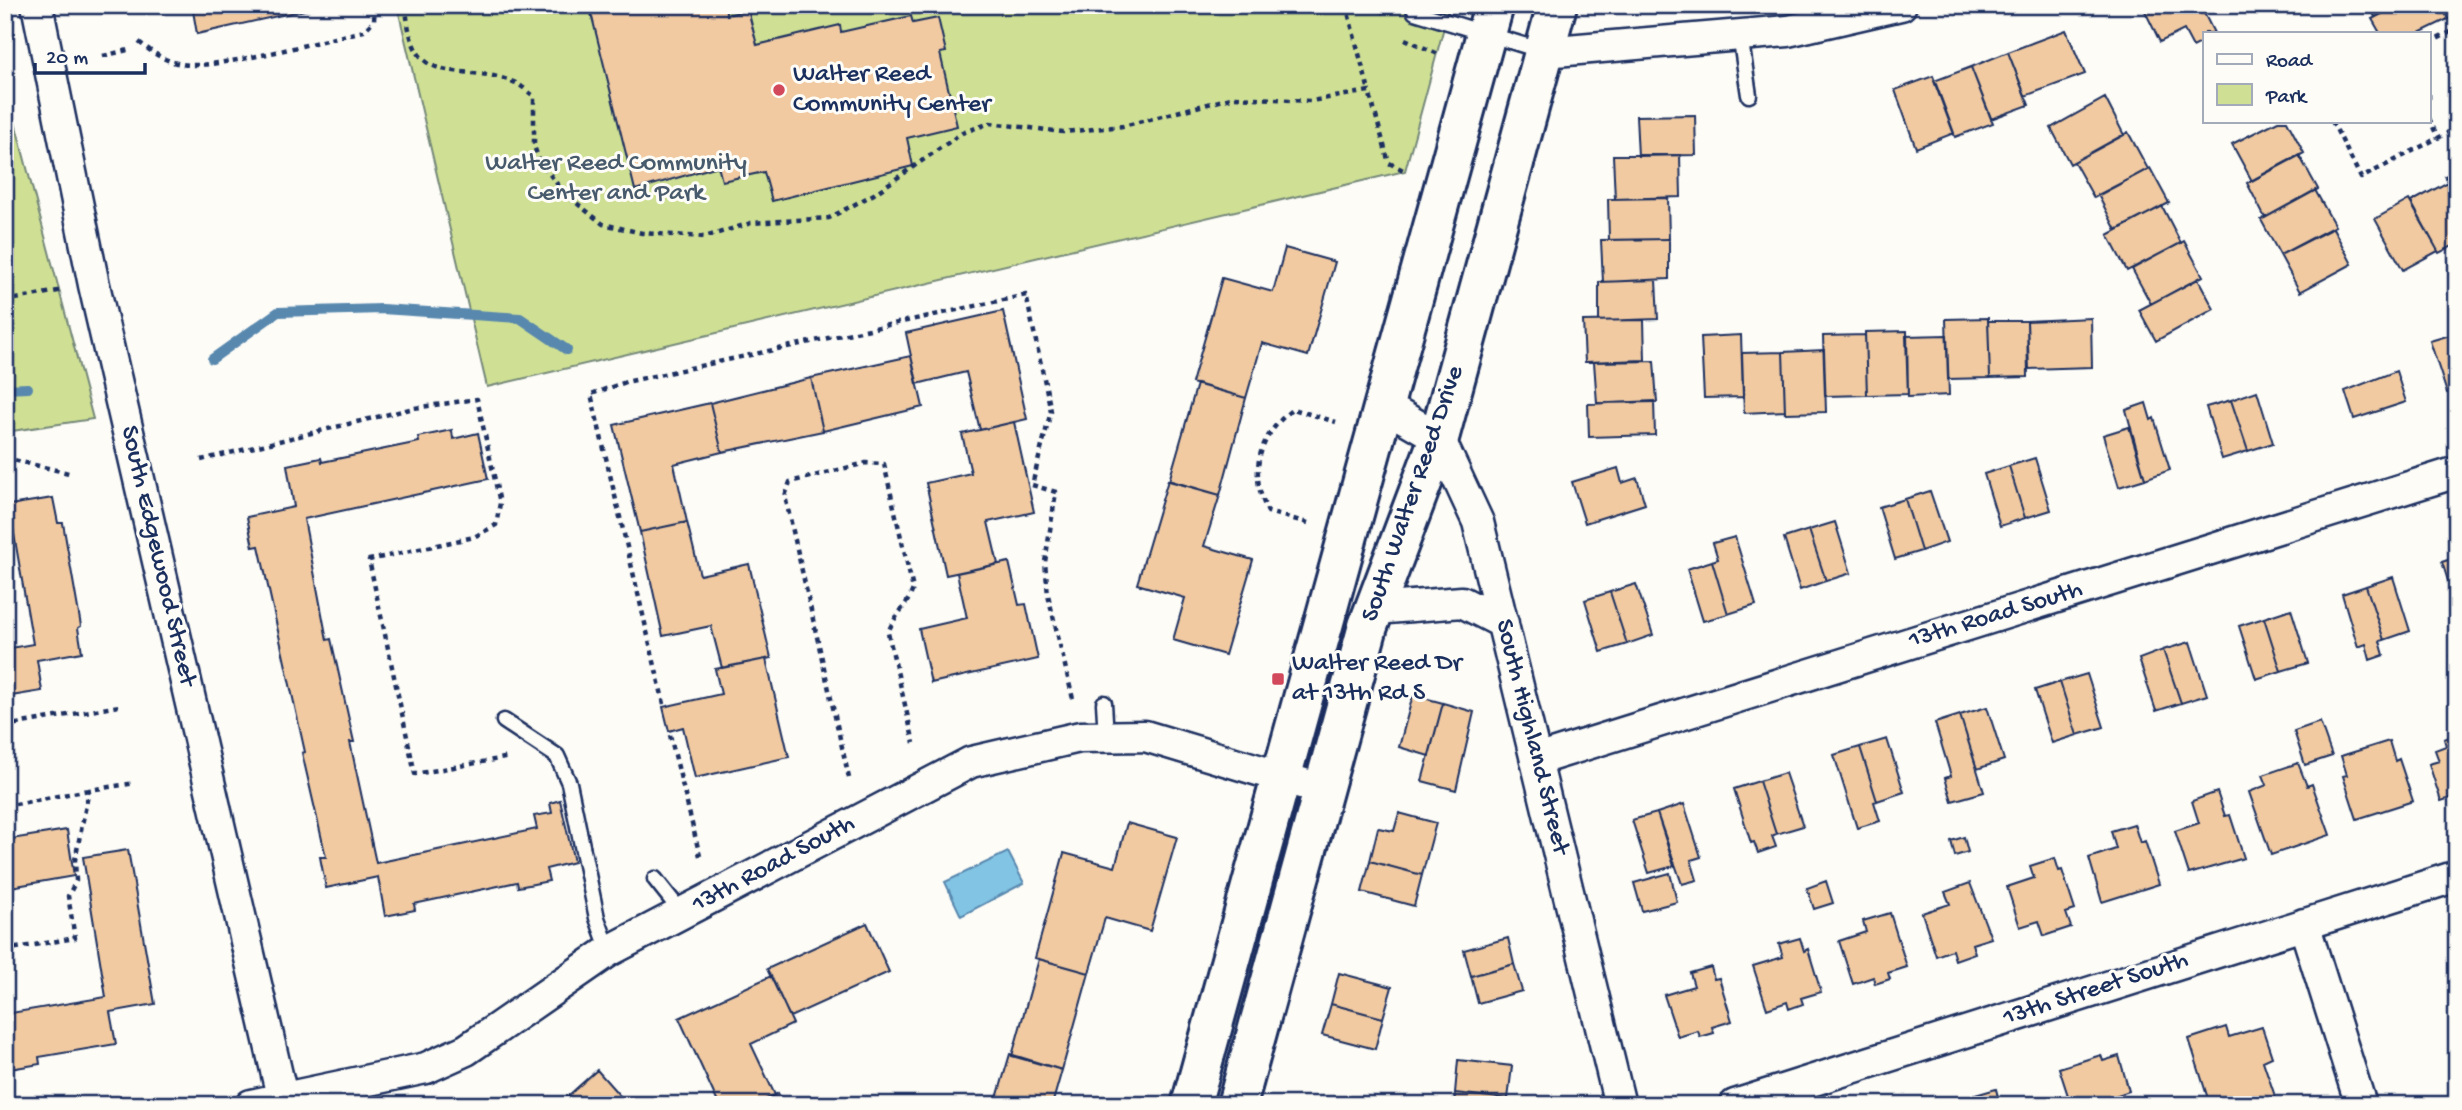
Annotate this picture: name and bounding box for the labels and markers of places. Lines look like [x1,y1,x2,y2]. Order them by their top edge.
place label: Walter Reed Community Center [793,60,993,121]
marker: Walter Reed Community Center [771,82,787,98]
place label: Walter Reed Dr at 13th Rd S [1292,649,1464,710]
marker: Walter Reed Dr at 13th Rd S [1270,671,1286,687]

